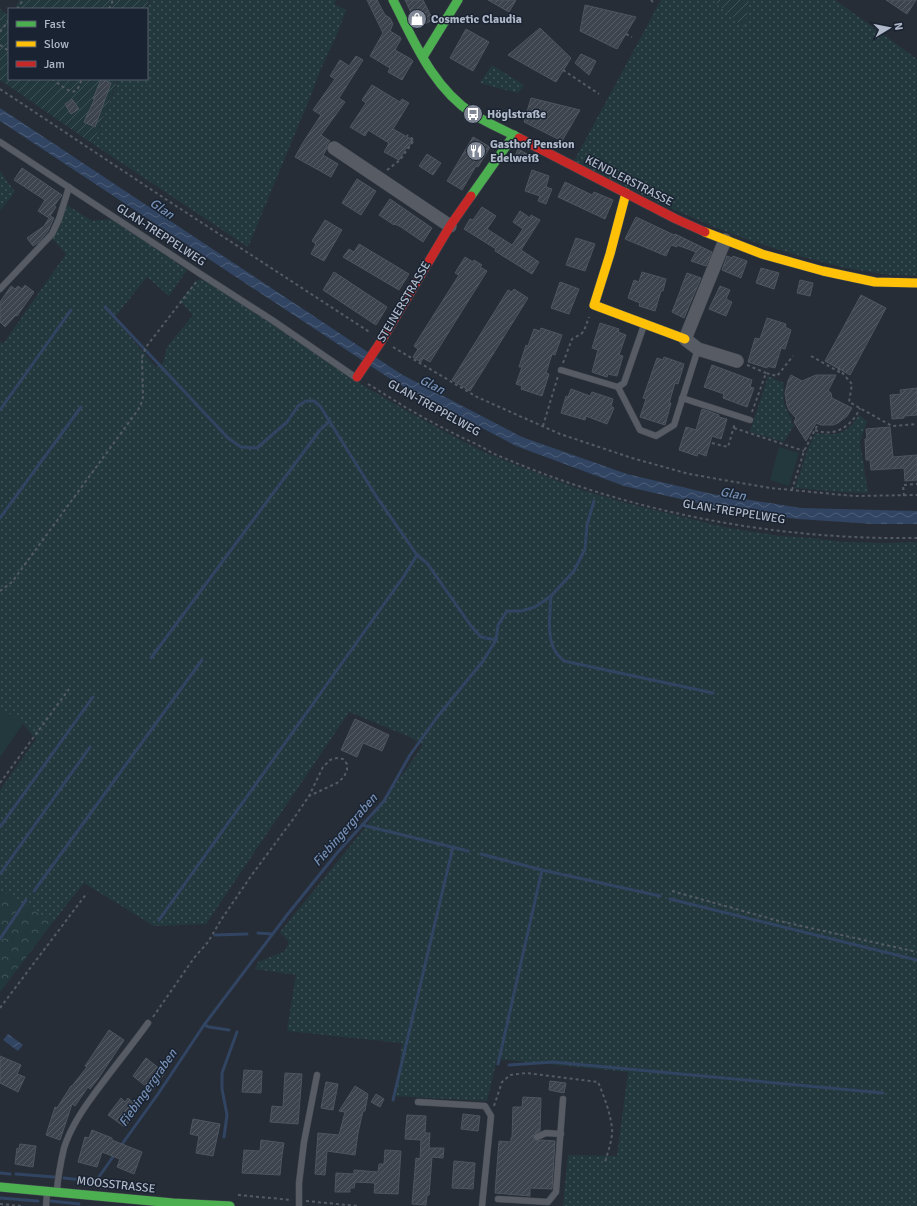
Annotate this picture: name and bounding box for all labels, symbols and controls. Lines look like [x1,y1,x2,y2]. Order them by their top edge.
legend [8,8,148,80]
shop icon: Cosmetic Claudia [406,8,428,30]
north arrow [869,8,909,48]
place label: Cosmetic Claudia [431,12,522,27]
text: Fast [44,17,65,32]
text: N [891,21,905,31]
text: Slow [44,37,69,52]
text: Jam [44,57,65,72]
bus stop icon: Höglstraße [462,103,484,125]
place label: Höglstraße [487,107,546,122]
place label: Gasthof Pension Edelweiß [490,137,575,166]
restaurant icon: Gasthof Pension Edelweiß [465,140,487,162]
street label: KENDLERSTRASSE [582,152,676,210]
water label: Glan [147,195,178,223]
street label: GLAN-TREPPELWEG [114,201,208,269]
street label: STEINERSTRASSE [374,259,434,345]
water label: Glan [417,372,448,398]
street label: GLAN-TREPPELWEG [385,376,483,440]
water label: Glan [719,484,748,504]
street label: GLAN-TREPPELWEG [682,496,786,528]
water label: Fiebingergraben [309,790,381,870]
water label: Fiebingergraben [115,1045,181,1130]
street label: MOOSSTRASSE [76,1173,156,1197]

